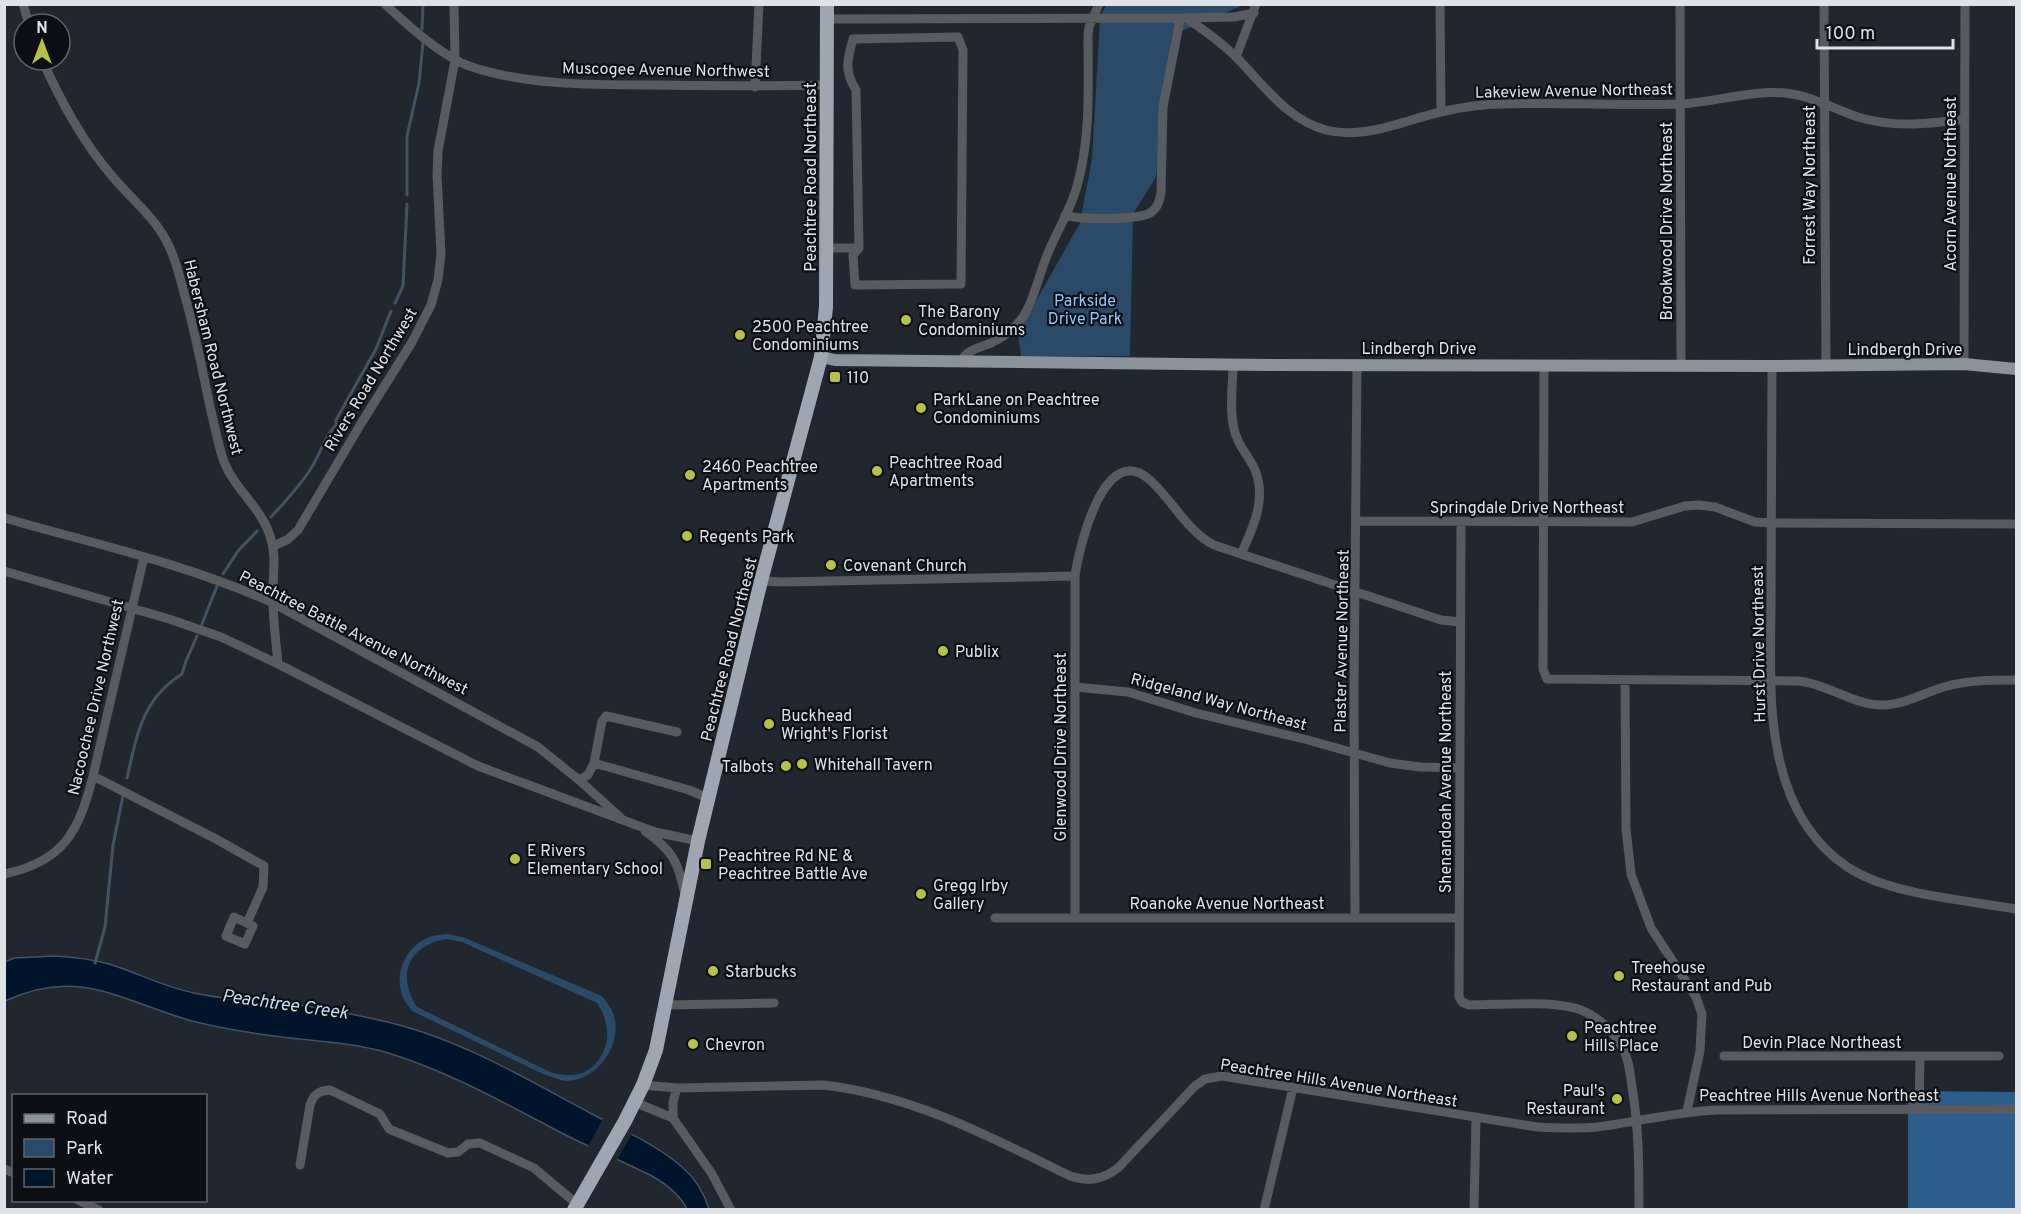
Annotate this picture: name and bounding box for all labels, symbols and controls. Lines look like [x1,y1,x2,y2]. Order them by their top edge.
north arrow [12,12,72,72]
scale bar [1817,12,1954,50]
text: N [36,19,48,39]
text: 100 m [1826,23,1875,46]
street label: Muscogee Avenue Northwest [562,59,770,83]
street label: Lakeview Avenue Northeast [1475,80,1673,104]
street label: Peachtree Road Northeast [802,82,822,272]
street label: Acorn Avenue Northeast [1942,96,1962,272]
street label: Forrest Way Northeast [1801,105,1821,265]
street label: Brookwood Drive Northeast [1658,122,1678,320]
street label: Habersham Road Northwest [178,258,246,457]
park label: Parkside Drive Park [1048,292,1122,330]
place label: The Barony Condominiums [918,303,1025,341]
street label: Rivers Road Northwest [321,305,423,456]
marker: The Barony Condominiums [899,313,913,327]
place label: 2500 Peachtree Condominiums [752,318,869,356]
marker: 2500 Peachtree Condominiums [733,328,747,342]
street label: Lindbergh Drive [1362,340,1476,360]
street label: Lindbergh Drive [1848,341,1962,361]
place label: 110 [847,369,869,389]
marker: 110 [828,370,842,384]
place label: ParkLane on Peachtree Condominiums [933,391,1100,429]
marker: ParkLane on Peachtree Condominiums [914,401,928,415]
place label: Peachtree Road Apartments [889,454,1003,492]
place label: 2460 Peachtree Apartments [702,458,818,496]
marker: Peachtree Road Apartments [870,464,884,478]
marker: 2460 Peachtree Apartments [683,468,697,482]
street label: Springdale Drive Northeast [1430,499,1624,519]
place label: Regents Park [699,528,795,548]
marker: Regents Park [680,529,694,543]
street label: Plaster Avenue Northeast [1331,549,1355,733]
street label: Peachtree Road Northeast [697,555,763,744]
place label: Covenant Church [843,557,967,577]
marker: Covenant Church [824,558,838,572]
street label: Hurst Drive Northeast [1749,565,1771,723]
street label: Peachtree Battle Avenue Northwest [235,567,471,700]
street label: Nacoochee Drive Northwest [65,597,129,797]
place label: Publix [955,643,999,663]
marker: Publix [936,644,950,658]
street label: Glenwood Drive Northeast [1052,653,1072,841]
street label: Ridgeland Way Northeast [1128,670,1309,736]
street label: Shenandoah Avenue Northeast [1437,671,1457,893]
place label: Buckhead Wright's Florist [781,707,888,745]
marker: Buckhead Wright's Florist [762,717,776,731]
place label: Whitehall Tavern [814,756,933,776]
marker: Whitehall Tavern [795,757,809,771]
place label: Talbots [722,758,774,778]
marker: Talbots [779,759,793,773]
place label: E Rivers Elementary School [527,842,663,880]
place label: Peachtree Rd NE & Peachtree Battle Ave [718,847,868,885]
marker: E Rivers Elementary School [508,852,522,866]
marker: Peachtree Rd NE & Peachtree Battle Ave [699,857,713,871]
place label: Gregg Irby Gallery [933,877,1008,915]
marker: Gregg Irby Gallery [914,887,928,901]
street label: Roanoke Avenue Northeast [1129,895,1325,915]
place label: Treehouse Restaurant and Pub [1631,959,1772,997]
place label: Starbucks [725,963,797,983]
marker: Starbucks [706,964,720,978]
marker: Treehouse Restaurant and Pub [1612,969,1626,983]
water label: Peachtree Creek [220,985,350,1026]
place label: Peachtree Hills Place [1584,1019,1659,1057]
marker: Peachtree Hills Place [1565,1029,1579,1043]
street label: Devin Place Northeast [1742,1034,1902,1054]
place label: Chevron [705,1036,765,1056]
marker: Chevron [686,1037,700,1051]
street label: Peachtree Hills Avenue Northeast [1219,1055,1459,1113]
place label: Paul's Restaurant [1526,1082,1605,1120]
street label: Peachtree Hills Avenue Northeast [1699,1087,1939,1107]
marker: Paul's Restaurant [1610,1092,1624,1106]
legend [12,1094,207,1202]
text: Road [66,1108,108,1131]
text: Park [66,1138,103,1161]
text: Water [66,1168,113,1191]

